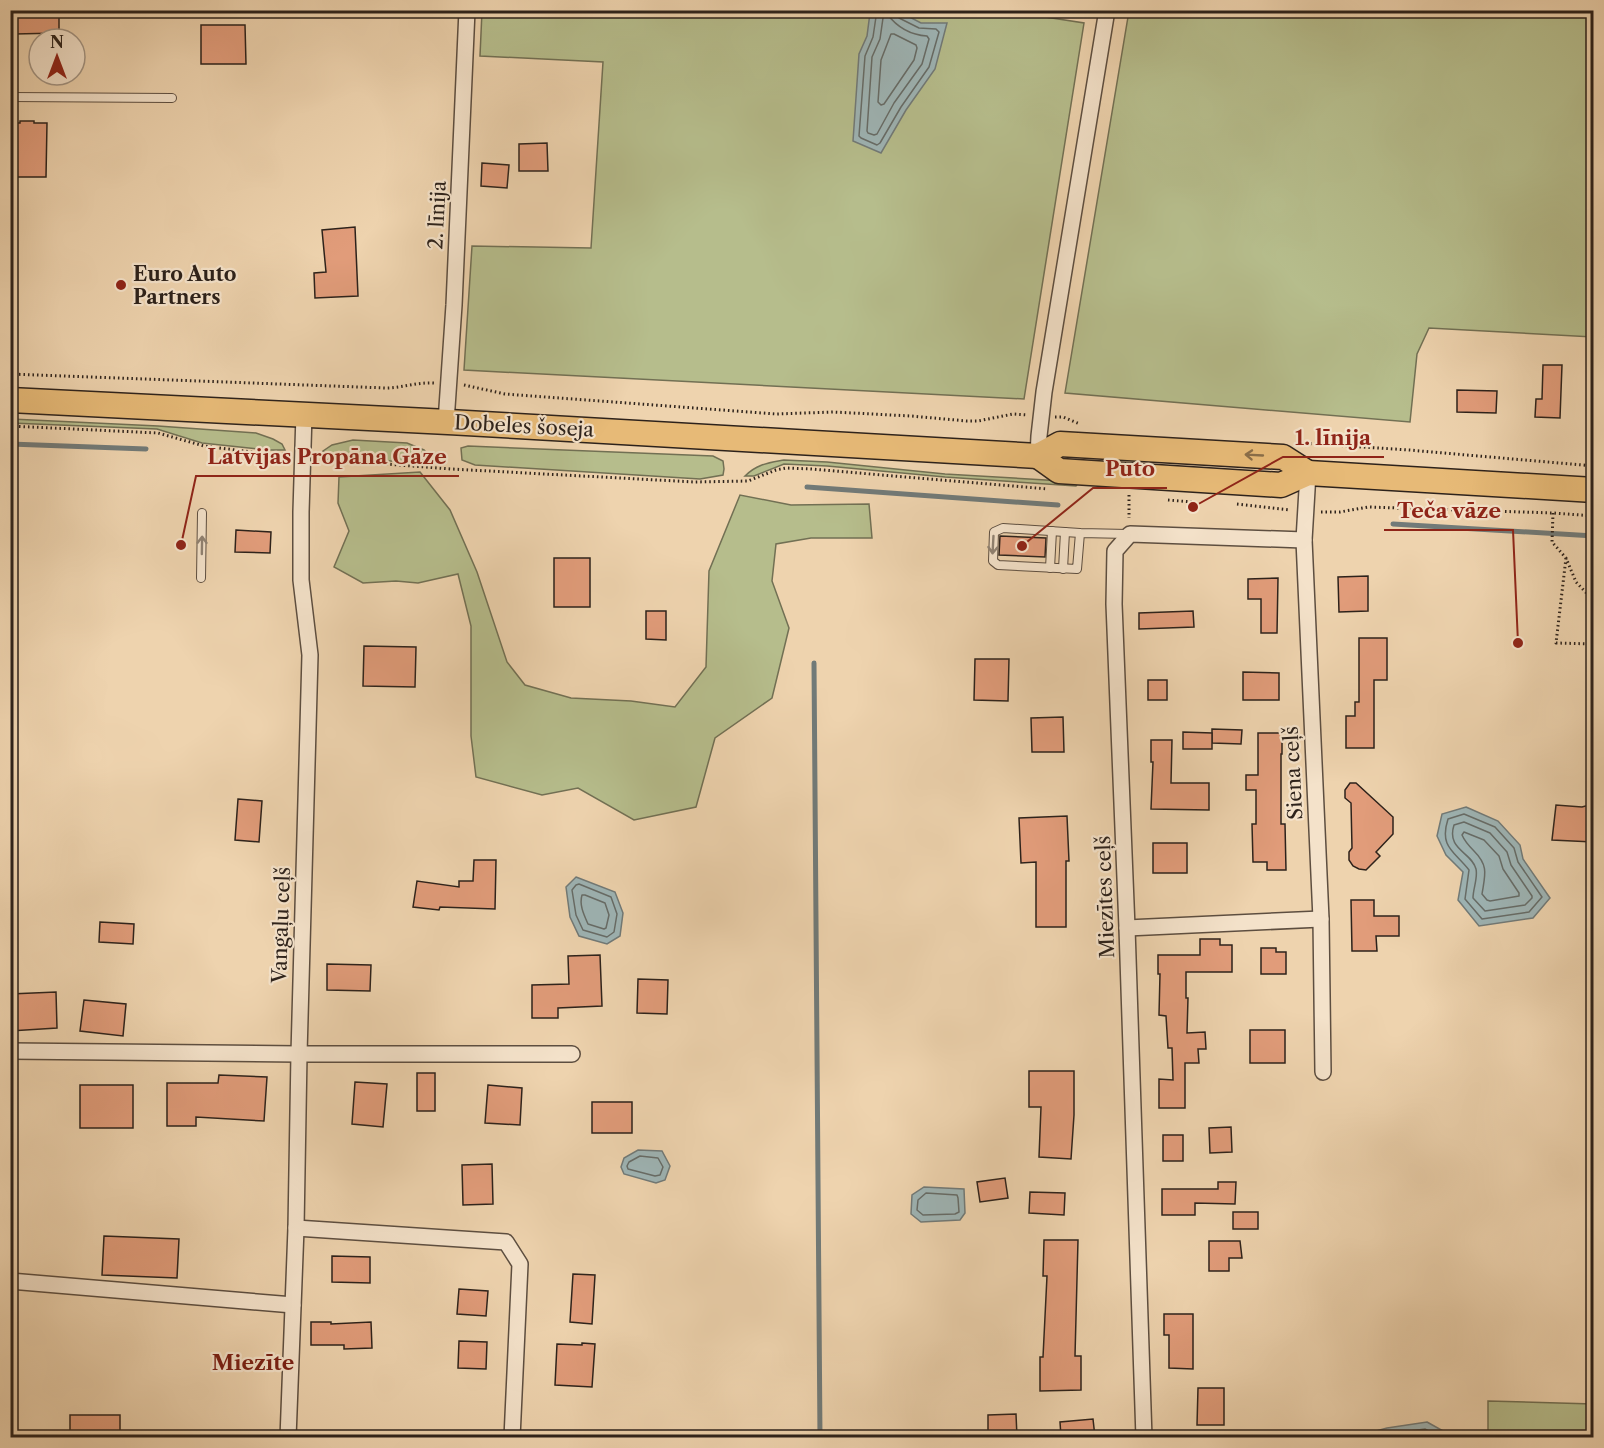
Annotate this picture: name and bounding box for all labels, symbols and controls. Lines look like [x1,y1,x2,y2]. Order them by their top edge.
north arrow [27,27,87,87]
text: N [50,32,64,52]
street label: 2. līnija [423,180,451,250]
place label: Euro Auto Partners [133,262,236,309]
marker: Euro Auto Partners [114,278,128,292]
street label: Dobeles šoseja [453,410,595,442]
callout: 1. līnija [1283,418,1384,457]
text: 1. līnija [1295,425,1372,450]
callout: Latvijas Propāna Gāze [196,437,459,476]
text: Latvijas Propāna Gāze [207,444,447,469]
callout: Puto [1093,449,1167,488]
one-way arrow [1245,450,1265,461]
text: Puto [1105,456,1155,481]
callout: Teča vāze [1384,491,1513,530]
text: Teča vāze [1397,498,1501,523]
one-way arrow [988,535,999,555]
one-way arrow [196,536,208,556]
street label: Siena ceļš [1279,726,1308,820]
street label: Miezītes ceļš [1091,835,1120,959]
street label: Vangaļu ceļš [267,866,296,985]
district label: Miezīte [212,1350,294,1375]

